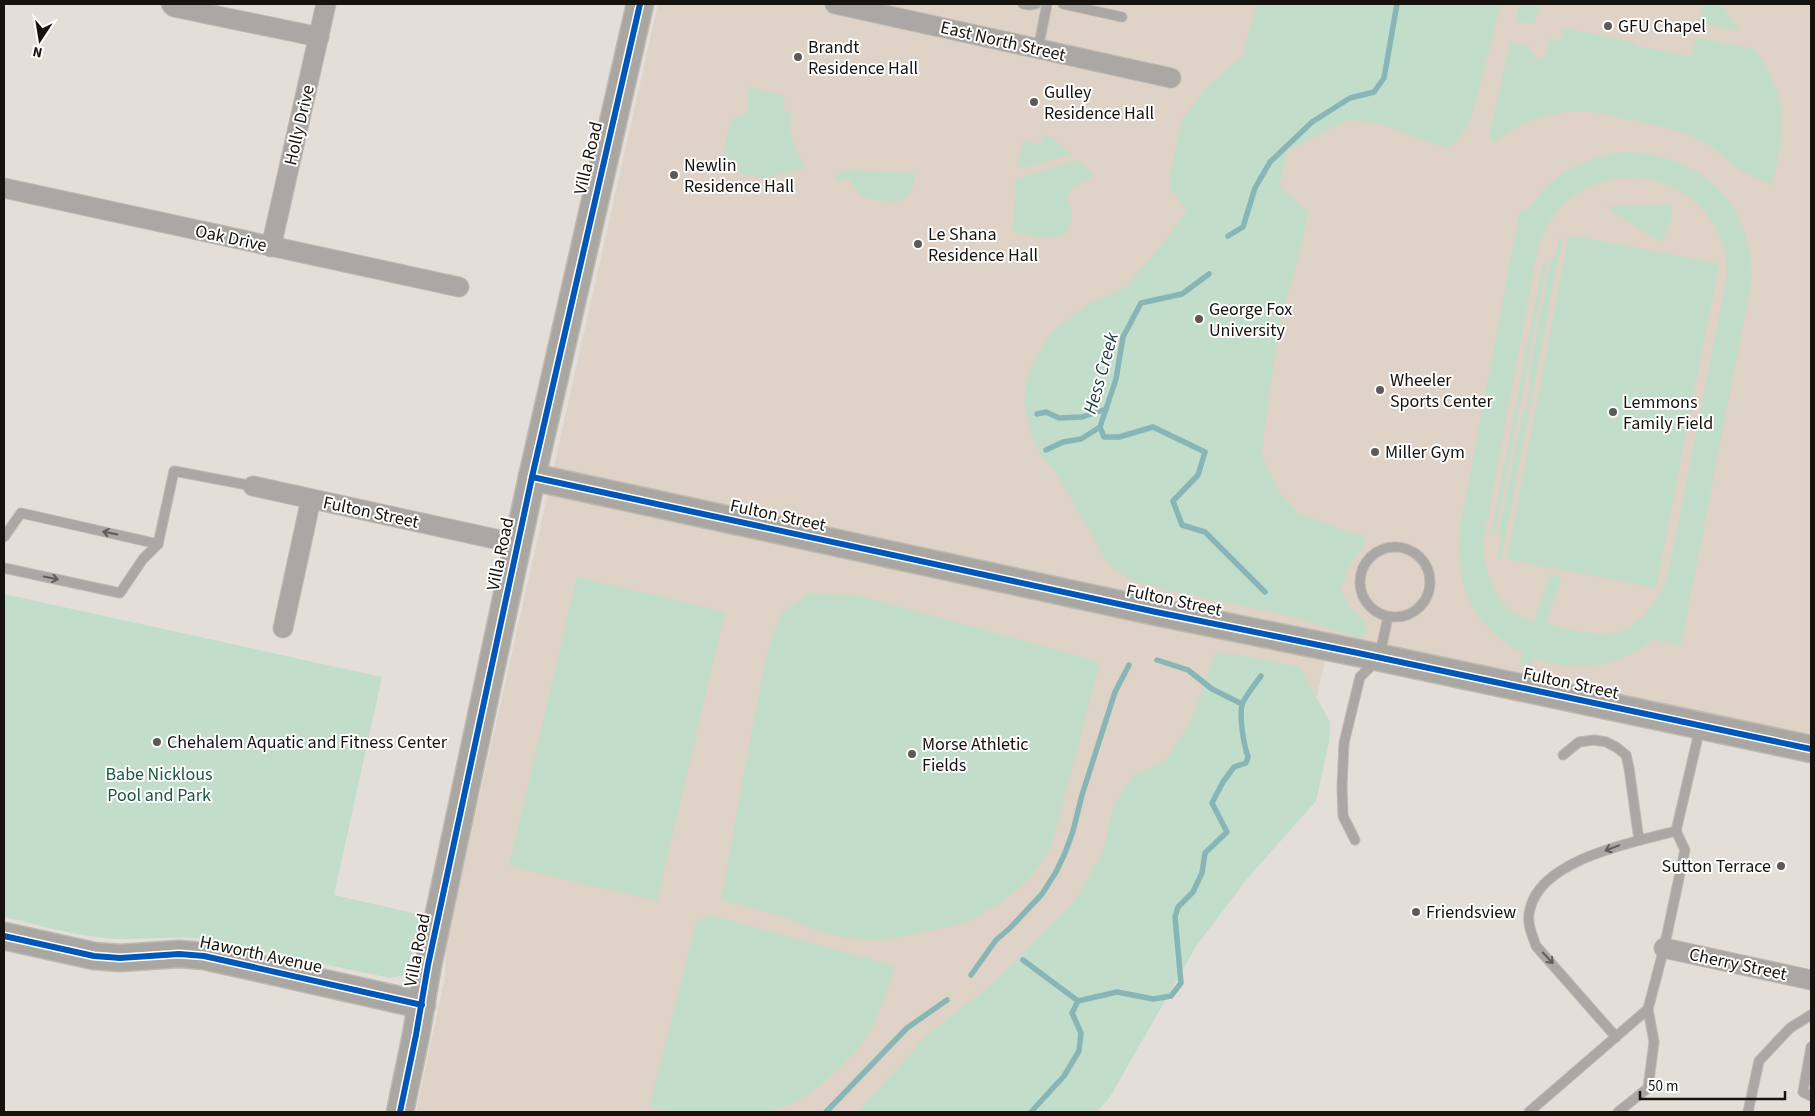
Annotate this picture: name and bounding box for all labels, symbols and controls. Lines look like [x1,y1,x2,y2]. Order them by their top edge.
place label: GFU Chapel [1618,14,1706,39]
north arrow [15,15,65,65]
street label: East North Street [938,15,1068,68]
marker: GFU Chapel [1602,20,1614,32]
place label: Brandt Residence Hall [808,35,918,81]
text: N [31,41,44,62]
marker: Brandt Residence Hall [792,51,804,63]
place label: Gulley Residence Hall [1044,80,1154,126]
street label: Holly Drive [278,82,321,168]
marker: Gulley Residence Hall [1028,96,1040,108]
street label: Villa Road [568,119,609,197]
place label: Newlin Residence Hall [684,153,794,199]
marker: Newlin Residence Hall [668,169,680,181]
street label: Oak Drive [193,219,269,258]
place label: Le Shana Residence Hall [928,222,1038,268]
marker: Le Shana Residence Hall [912,238,924,250]
place label: George Fox University [1209,297,1292,343]
marker: George Fox University [1193,313,1205,325]
water label: Hess Creek [1077,328,1126,418]
place label: Wheeler Sports Center [1390,368,1493,414]
marker: Wheeler Sports Center [1374,384,1386,396]
place label: Lemmons Family Field [1623,390,1713,436]
marker: Lemmons Family Field [1607,406,1619,418]
place label: Miller Gym [1385,440,1465,465]
marker: Miller Gym [1369,446,1381,458]
street label: Fulton Street [321,490,421,535]
street label: Fulton Street [728,493,828,538]
street label: Villa Road [481,515,520,593]
one-way arrow [103,528,119,537]
one-way arrow [43,574,59,583]
street label: Fulton Street [1124,578,1224,623]
street label: Fulton Street [1521,661,1621,706]
place label: Chehalem Aquatic and Fitness Center [167,730,448,755]
place label: Morse Athletic Fields [922,732,1029,778]
marker: Chehalem Aquatic and Fitness Center [151,736,163,748]
marker: Morse Athletic Fields [906,748,918,760]
park label: Babe Nicklous Pool and Park [105,762,213,808]
one-way arrow [1605,844,1620,853]
place label: Sutton Terrace [1662,854,1771,879]
marker: Sutton Terrace [1775,860,1787,872]
place label: Friendsview [1426,900,1516,925]
marker: Friendsview [1410,906,1422,918]
street label: Villa Road [398,911,437,989]
street label: Haworth Avenue [197,929,325,980]
street label: Cherry Street [1687,942,1789,987]
one-way arrow [1542,952,1554,965]
scale bar [1640,1068,1785,1100]
text: 50 m [1648,1076,1678,1097]

